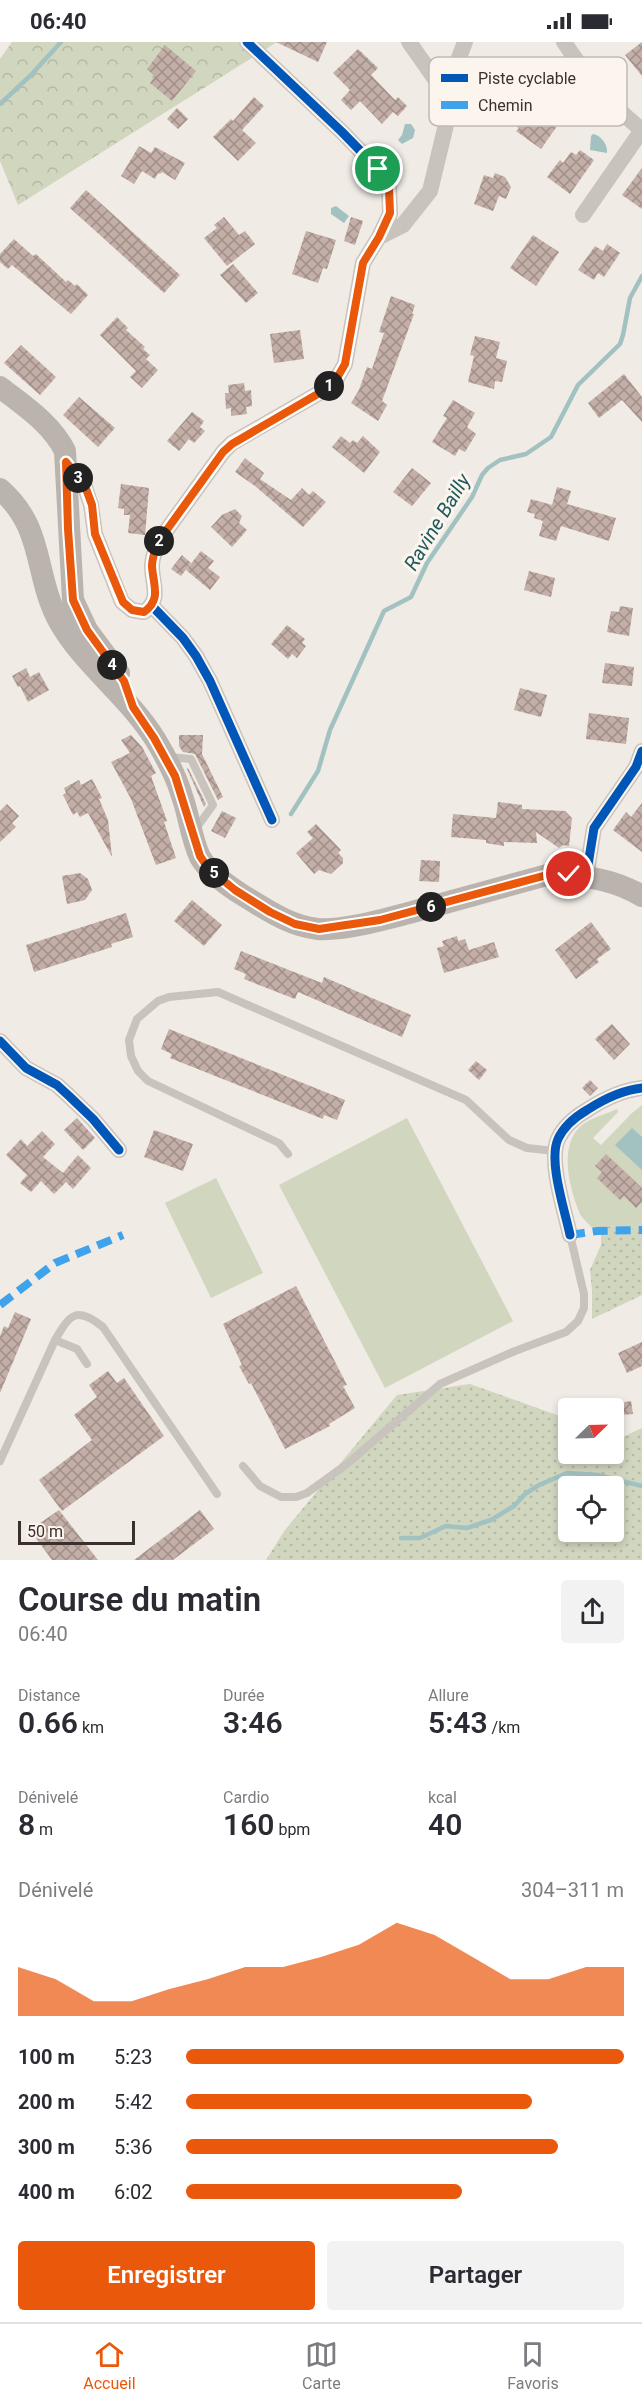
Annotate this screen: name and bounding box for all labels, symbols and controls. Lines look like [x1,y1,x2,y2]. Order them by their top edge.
text: 06:40 [30,9,87,34]
legend [429,57,627,126]
text: Piste cyclable [478,69,576,88]
text: Chemin [478,96,532,115]
pin [352,143,403,194]
icon: arrive [361,152,394,185]
pin: 1 [314,371,344,401]
text: 1 [324,376,334,395]
pin: 3 [63,463,93,493]
text: 3 [73,468,83,487]
water label: Ravine Bailly [399,469,476,575]
pin: 2 [144,526,174,556]
text: 2 [154,531,164,550]
pin: 4 [97,650,127,680]
text: 4 [107,655,117,674]
pin [543,848,594,899]
icon: check [552,857,585,890]
pin: 5 [199,858,229,888]
text: 5 [209,863,219,882]
pin: 6 [416,892,446,922]
text: 6 [426,897,436,916]
north arrow [558,1398,624,1464]
map controls [558,1398,624,1542]
button: locate [558,1476,624,1542]
scale bar [18,1518,135,1546]
text: 50 m [27,1522,63,1541]
text: Course du matin [18,1580,261,1619]
button: share [561,1580,624,1643]
text: 06:40 [18,1622,68,1646]
text: Distance [18,1686,80,1705]
text: Durée [223,1686,265,1705]
text: Allure [428,1686,469,1705]
text: 0.66 [18,1705,78,1740]
text: 3:46 [223,1705,283,1740]
text: 5:43 [428,1705,488,1740]
text: km [78,1718,104,1737]
text: /km [488,1718,520,1737]
text: Dénivelé [18,1788,78,1807]
text: Cardio [223,1788,269,1807]
text: kcal [428,1788,457,1807]
text: 8 [18,1807,35,1842]
text: 160 [223,1807,274,1842]
text: 40 [428,1807,462,1842]
text: m [35,1820,53,1839]
text: bpm [274,1820,310,1839]
text: Dénivelé [18,1878,93,1902]
text: 304–311 m [521,1878,624,1902]
text: 100 m [18,2045,75,2069]
text: 5:23 [114,2045,153,2069]
text: 200 m [18,2090,75,2114]
text: 5:42 [114,2090,153,2114]
text: 300 m [18,2135,75,2159]
text: 5:36 [114,2135,153,2159]
text: 400 m [18,2180,75,2204]
text: 6:02 [114,2180,153,2204]
button: Enregistrer [18,2241,315,2310]
button: Partager [327,2241,624,2310]
tab: Accueil [83,2338,136,2393]
tab: Carte [302,2338,341,2393]
tab: Favoris [507,2338,559,2393]

